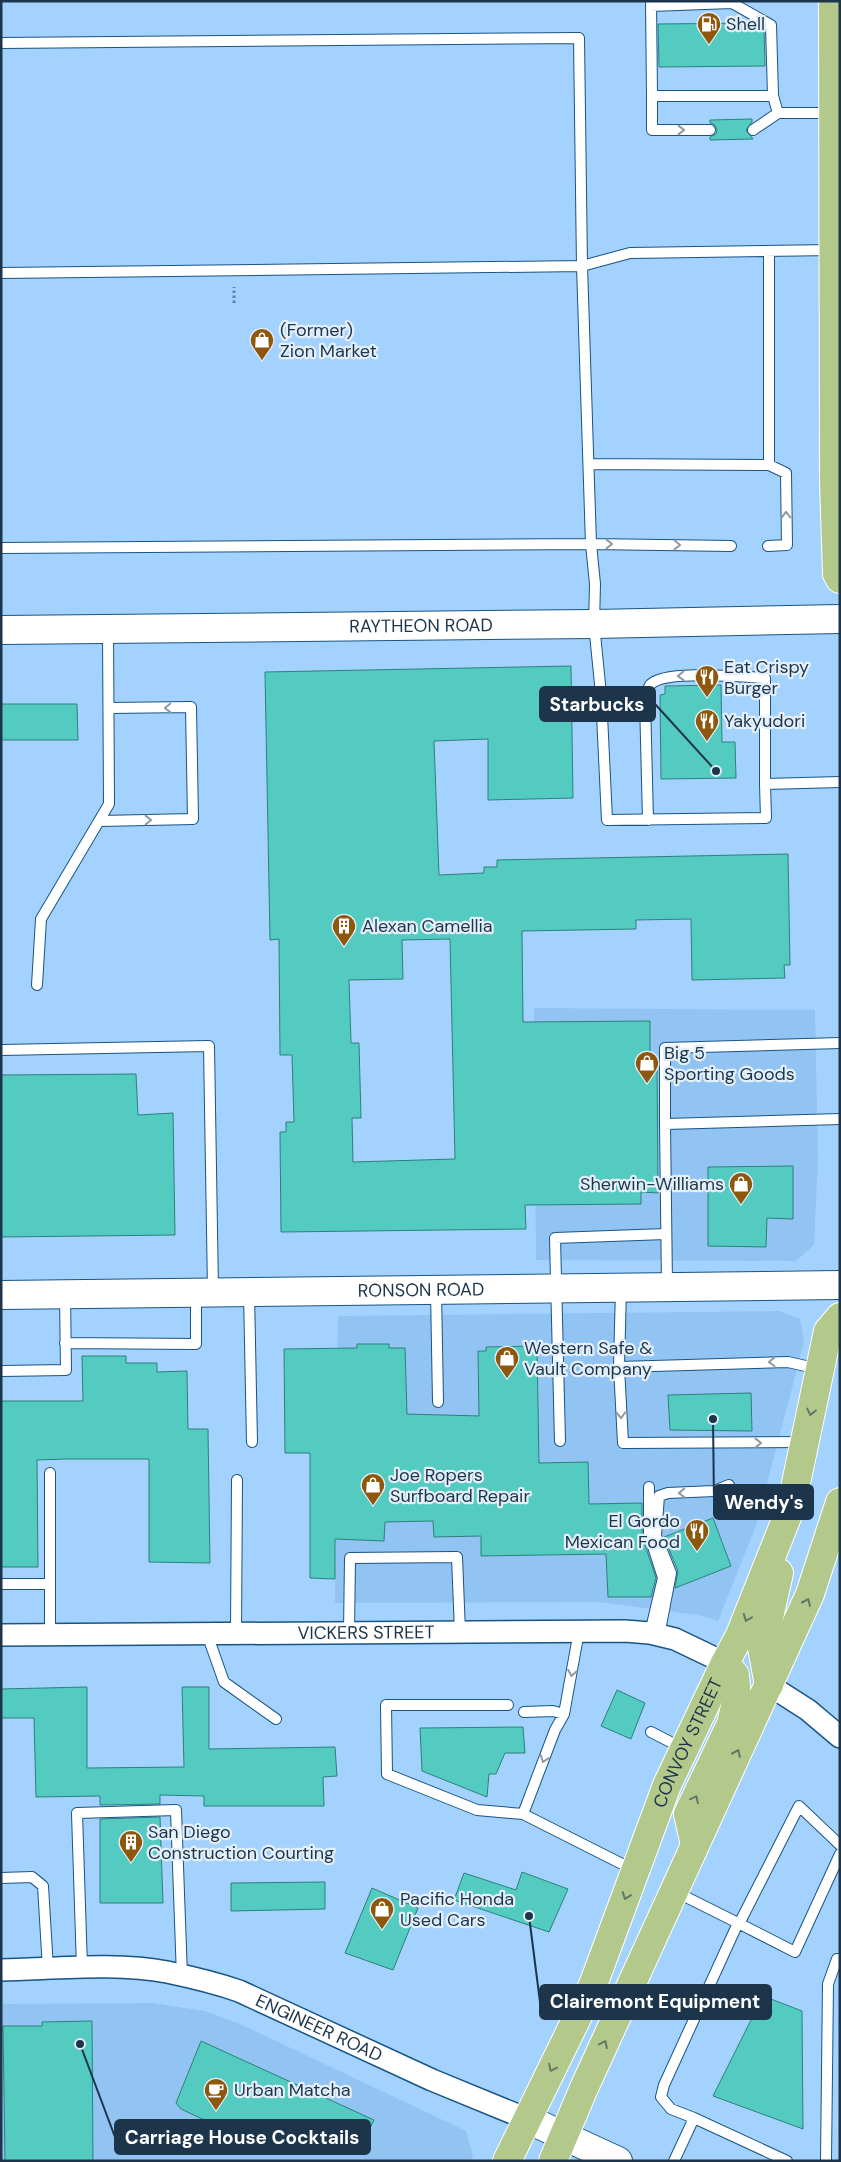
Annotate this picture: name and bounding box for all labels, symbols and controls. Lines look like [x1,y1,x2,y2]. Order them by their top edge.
fuel station icon: Shell [696,11,722,45]
place label: Shell [726,12,765,36]
one-way arrow [678,125,686,135]
place label: (Former) Zion Market [280,318,377,363]
shop icon: (Former) Zion Market [249,327,275,361]
one-way arrow [781,511,792,519]
one-way arrow [606,539,614,549]
one-way arrow [674,540,681,550]
street label: RAYTHEON ROAD [349,613,493,638]
place label: Eat Crispy Burger [724,655,809,700]
restaurant icon: Eat Crispy Burger [694,664,720,698]
one-way arrow [677,671,684,681]
callout: Starbucks [540,687,655,721]
text: Starbucks [550,692,644,717]
one-way arrow [164,703,172,713]
restaurant icon: Yakyudori [694,708,720,742]
place label: Yakyudori [724,709,805,733]
one-way arrow [145,815,153,825]
building icon: Alexan Camellia [331,913,357,947]
place label: Alexan Camellia [362,914,493,938]
place label: Big 5 Sporting Goods [664,1041,795,1086]
shop icon: Big 5 Sporting Goods [634,1050,660,1084]
shop icon: Sherwin-Williams [728,1171,754,1205]
place label: Sherwin-Williams [580,1172,724,1196]
street label: RONSON ROAD [357,1277,485,1303]
place label: Western Safe & Vault Company [524,1336,652,1381]
shop icon: Western Safe & Vault Company [494,1345,520,1379]
one-way arrow [768,1357,776,1368]
one-way arrow [806,1407,817,1416]
one-way arrow [616,1412,627,1420]
one-way arrow [754,1438,762,1448]
place label: Joe Ropers Surfboard Repair [390,1463,530,1508]
shop icon: Joe Ropers Surfboard Repair [360,1472,386,1506]
callout: Wendy's [714,1485,813,1519]
one-way arrow [677,1487,685,1498]
text: Wendy's [724,1490,804,1515]
place label: El Gordo Mexican Food [565,1509,680,1554]
restaurant icon: El Gordo Mexican Food [684,1518,710,1552]
one-way arrow [800,1598,811,1607]
one-way arrow [743,1613,754,1622]
street label: VICKERS STREET [297,1620,435,1645]
one-way arrow [567,1668,577,1677]
street label: CONVOY STREET [648,1674,728,1811]
one-way arrow [730,1749,741,1758]
one-way arrow [540,1754,550,1762]
one-way arrow [689,1795,699,1804]
place label: San Diego Construction Courting [148,1820,334,1865]
building icon: San Diego Construction Courting [118,1829,144,1863]
place label: Pacific Honda Used Cars [400,1887,514,1932]
one-way arrow [622,1891,632,1900]
shop icon: Pacific Honda Used Cars [369,1896,395,1930]
callout: Clairemont Equipment [540,1985,771,2019]
street label: ENGINEER ROAD [252,1988,386,2067]
text: Clairemont Equipment [550,1989,760,2014]
one-way arrow [598,2040,608,2049]
one-way arrow [548,2062,558,2071]
cafe icon: Urban Matcha [203,2077,229,2111]
place label: Urban Matcha [234,2078,351,2102]
callout: Carriage House Cocktails [115,2120,370,2154]
text: Carriage House Cocktails [125,2125,359,2150]

